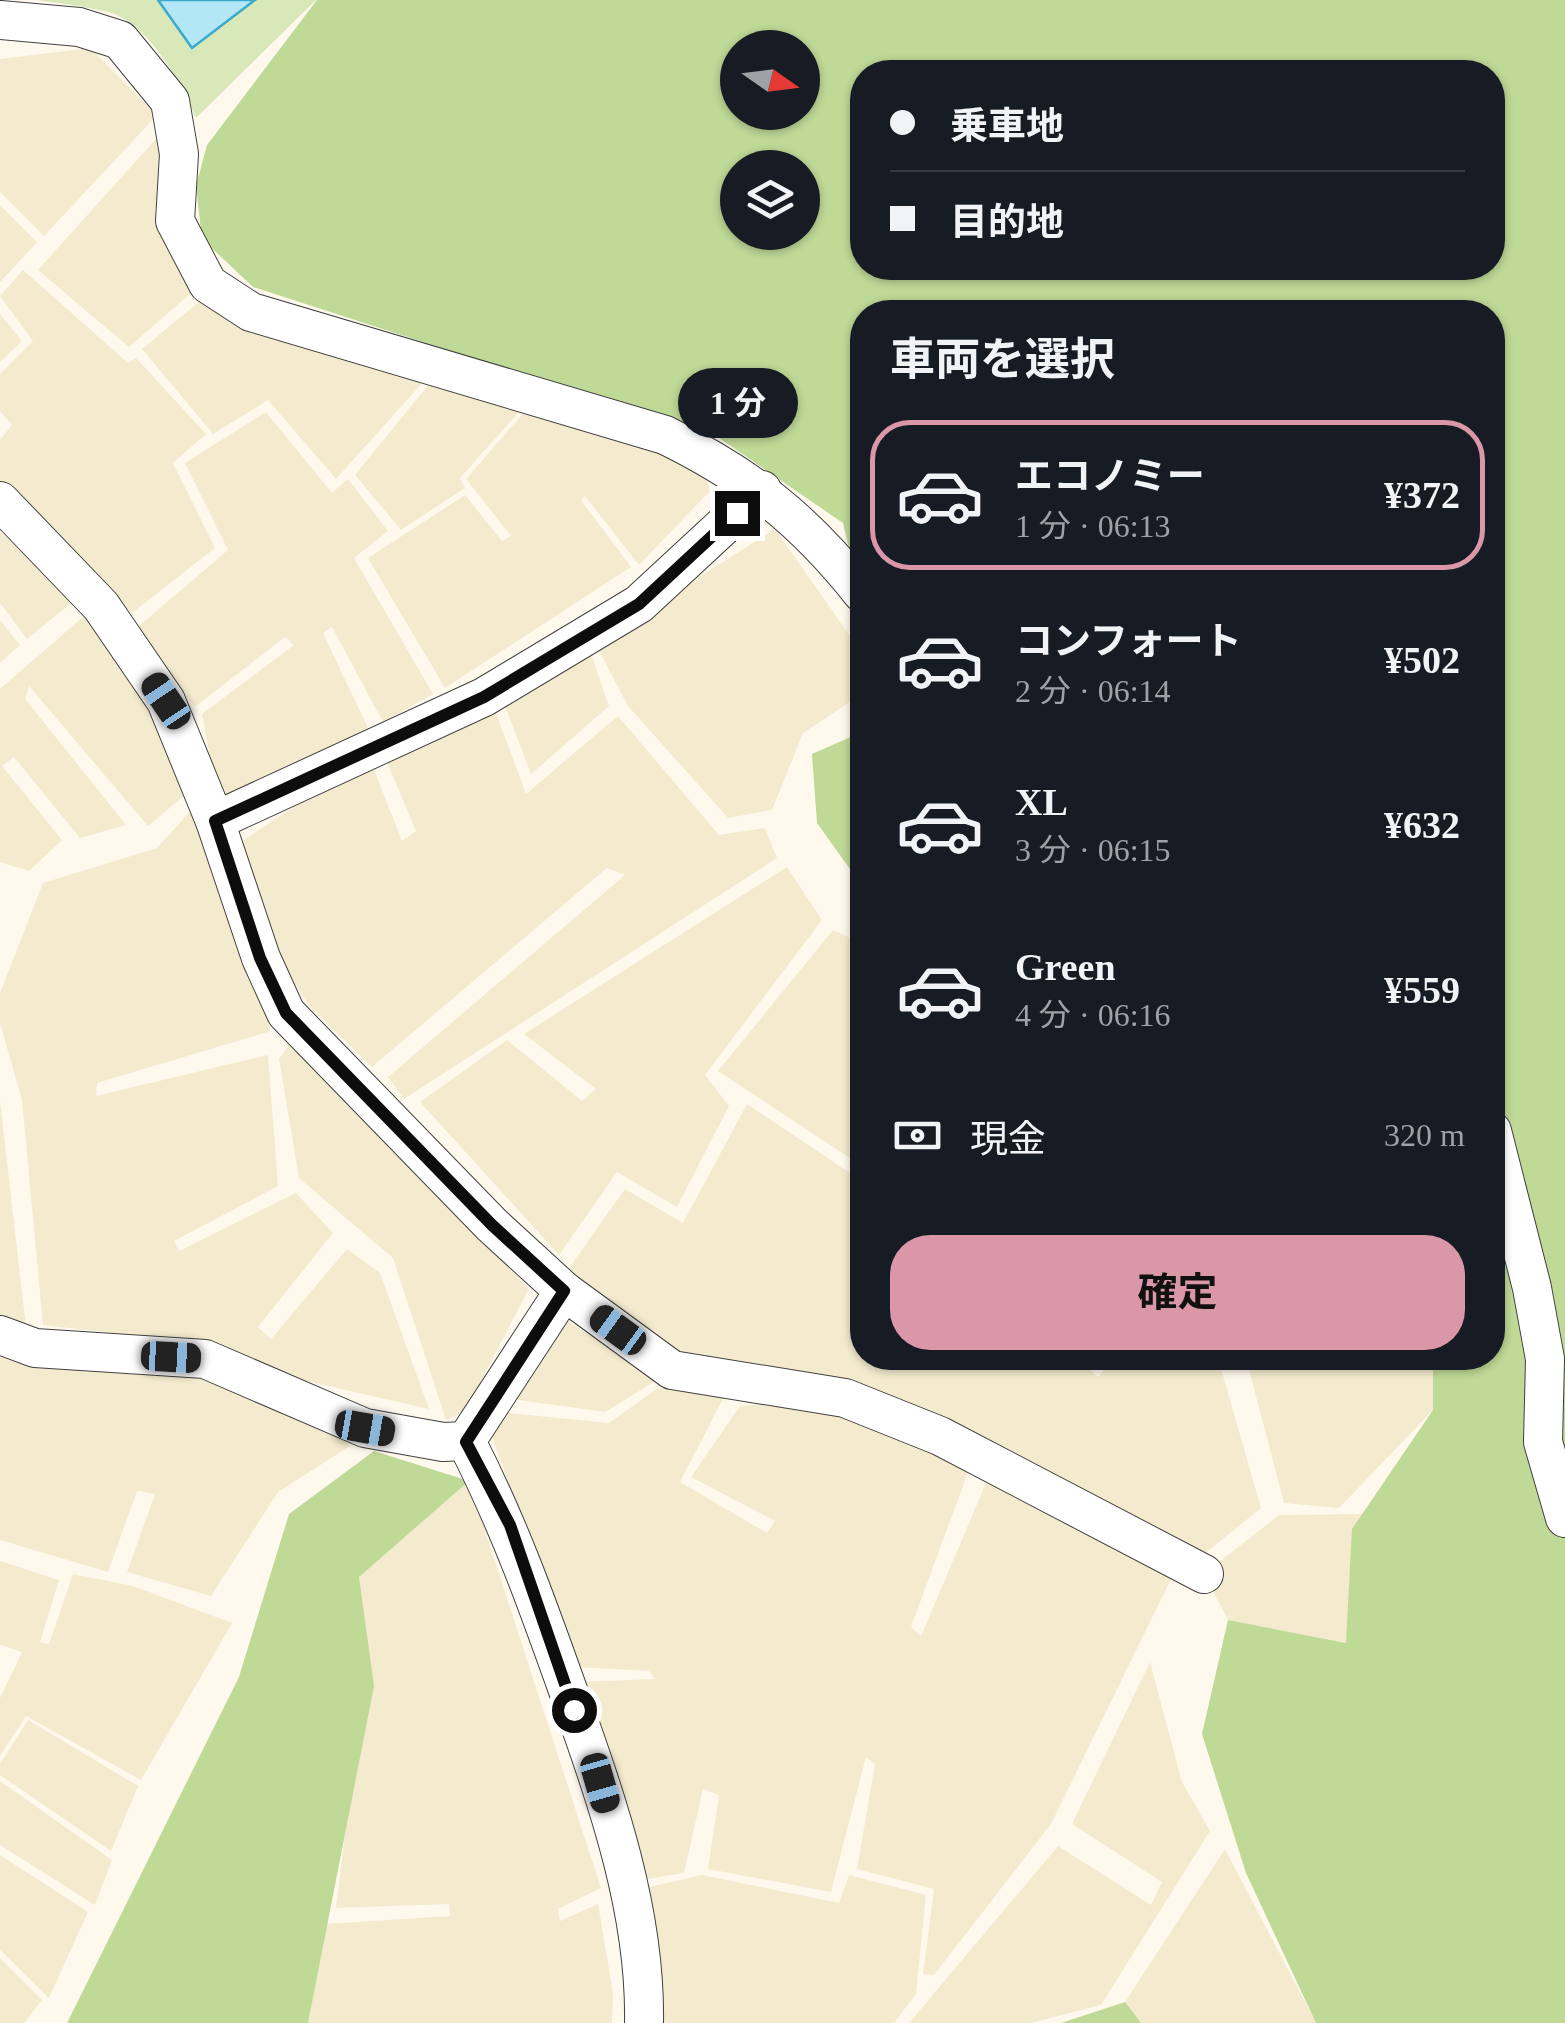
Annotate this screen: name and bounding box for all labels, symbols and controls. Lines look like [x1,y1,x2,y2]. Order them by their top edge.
north arrow [720,30,820,130]
map controls [720,30,820,250]
text: 乗車地 [950,105,1064,147]
button: layers [720,150,820,250]
text: 目的地 [950,201,1064,243]
text: 車両を選択 [890,335,1115,385]
callout: 1 分 [677,368,797,438]
text: 1 分 [710,385,766,421]
icon: car [895,450,985,540]
text: エコノミー [1015,455,1205,497]
text: ¥372 [1384,474,1460,516]
route end [715,491,760,536]
text: 1 分 · 06:13 [1015,508,1171,544]
icon: car [895,615,985,705]
text: コンフォート [1015,620,1242,662]
text: ¥502 [1384,639,1460,681]
car [137,668,195,734]
text: 2 分 · 06:14 [1015,673,1171,709]
icon: car [895,780,985,870]
text: XL [1015,781,1068,823]
text: ¥632 [1384,804,1460,846]
text: 3 分 · 06:15 [1015,832,1171,868]
icon: car [895,945,985,1035]
text: Green [1015,946,1116,988]
text: ¥559 [1384,969,1460,1011]
text: 4 分 · 06:16 [1015,997,1171,1033]
icon: cash [890,1108,945,1163]
text: 320 m [1384,1117,1465,1153]
text: 現金 [970,1118,1046,1160]
button: 確定 [890,1235,1465,1350]
car [585,1300,651,1360]
car [140,1340,202,1374]
car [333,1408,397,1448]
route start [552,1688,597,1733]
car [577,1750,623,1816]

